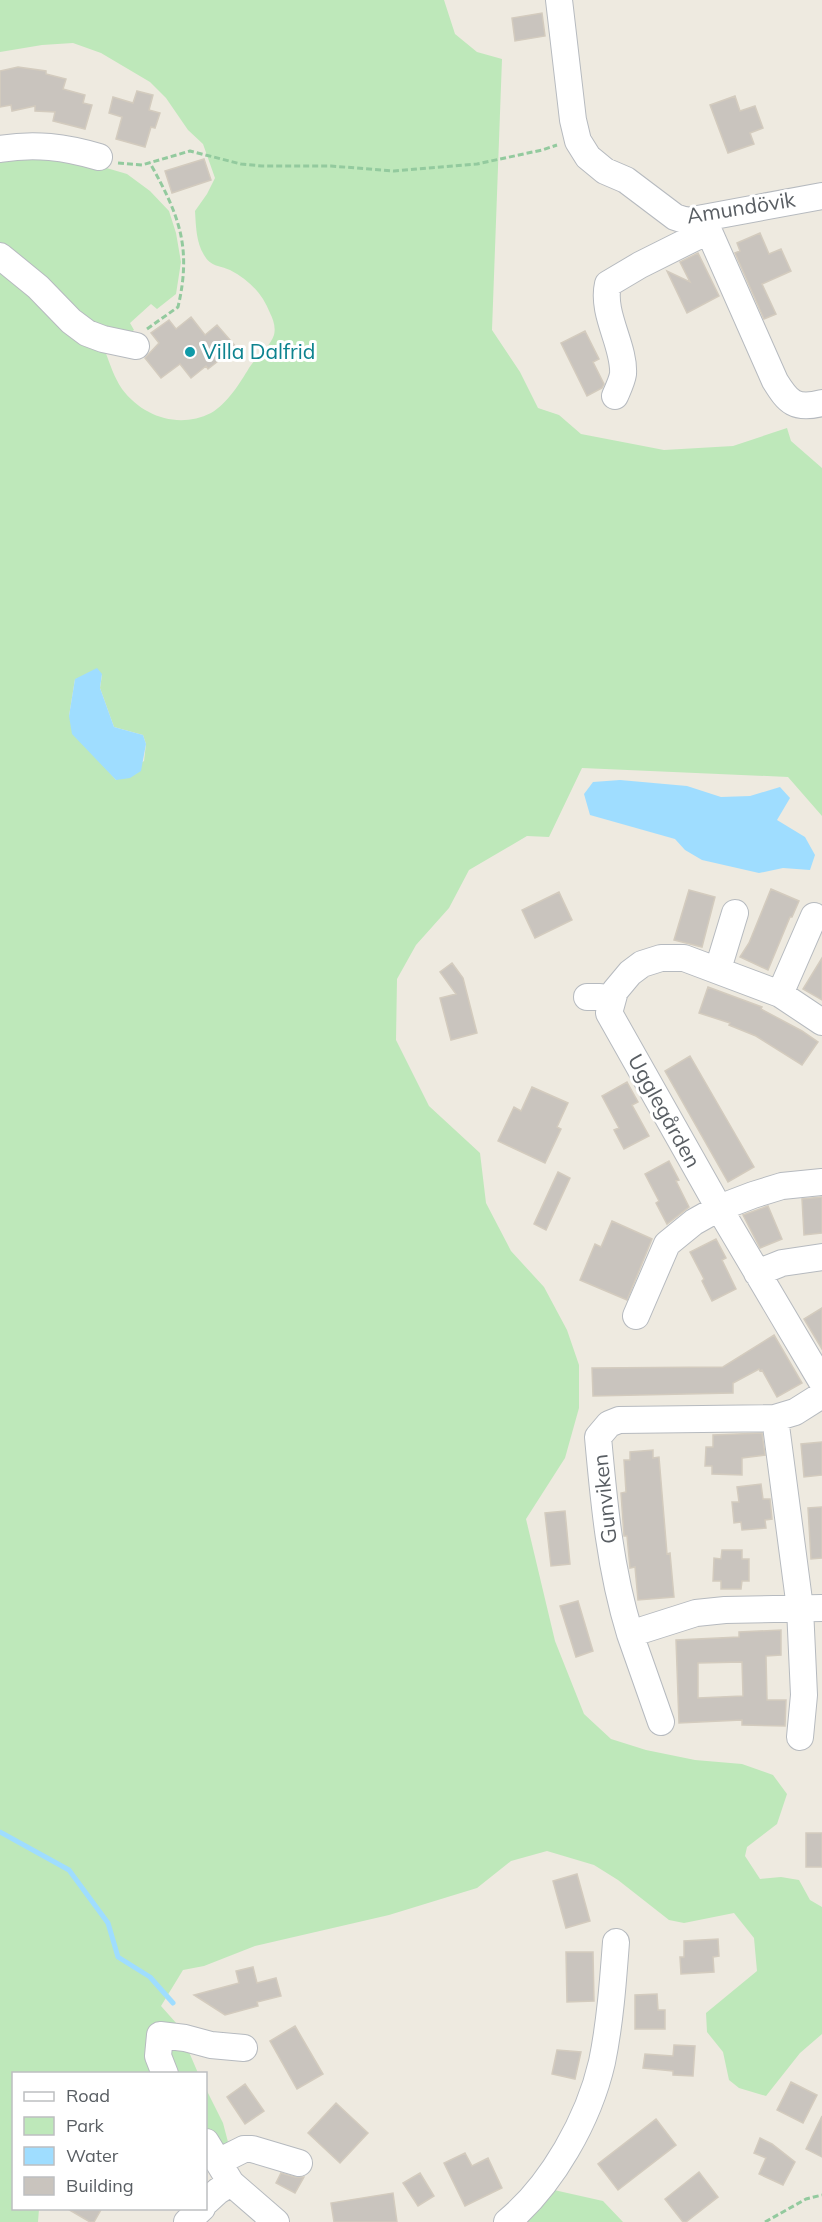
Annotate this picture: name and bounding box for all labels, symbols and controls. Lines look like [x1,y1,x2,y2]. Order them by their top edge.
street label: Amundövik [685,186,797,228]
place label: Villa Dalfrid [202,338,315,364]
marker: Villa Dalfrid [183,345,197,359]
street label: Ugglegården [623,1049,707,1172]
street label: Gunviken [586,1453,622,1545]
legend [12,2072,207,2210]
text: Road [66,2084,110,2107]
text: Park [66,2114,105,2137]
text: Water [66,2144,119,2167]
text: Building [66,2174,134,2197]

